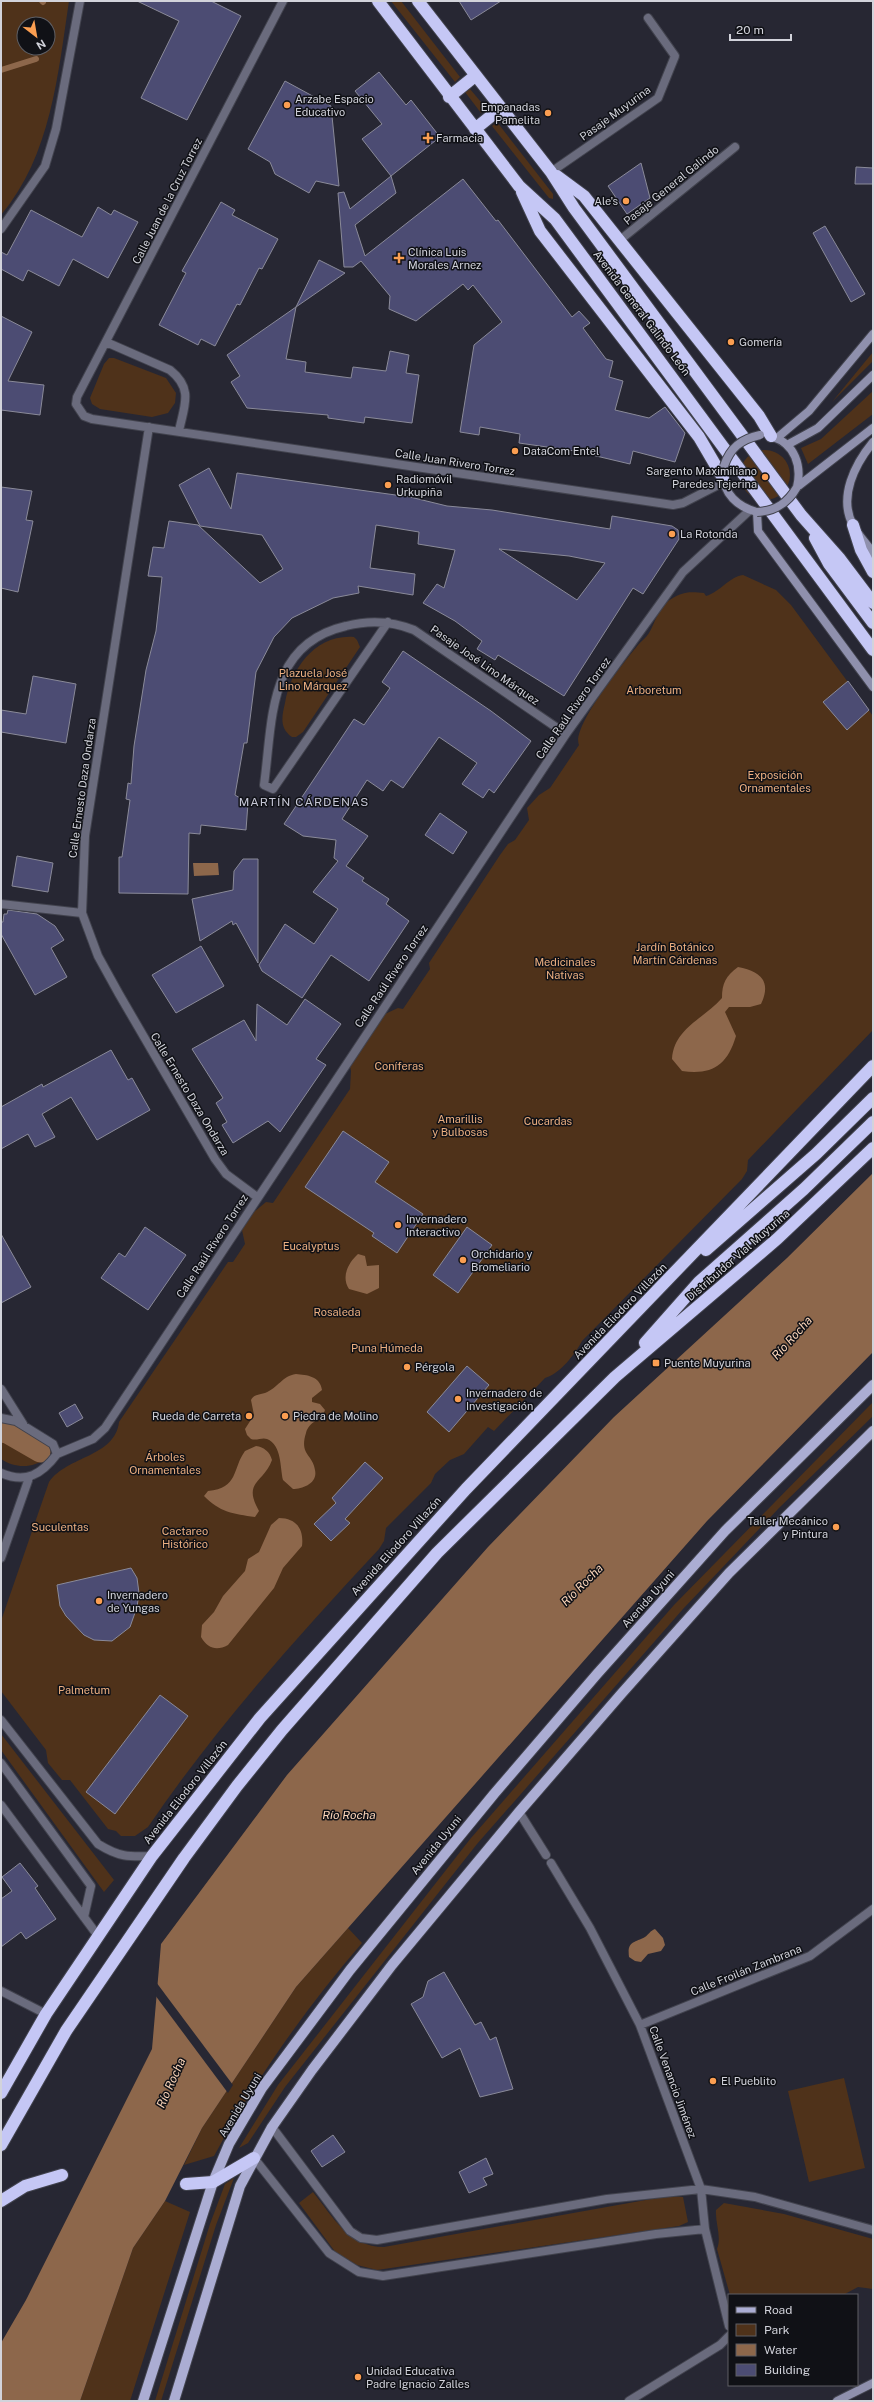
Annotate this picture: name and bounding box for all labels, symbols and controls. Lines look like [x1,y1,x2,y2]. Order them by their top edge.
north arrow [16,16,56,56]
scale bar [730,16,791,42]
text: 20 m [736,23,764,37]
text: N [34,37,48,52]
street label: Pasaje Muyurina [577,83,653,143]
place label: Arzabe Espacio Educativo [295,93,374,118]
marker: Arzabe Espacio Educativo [282,100,292,110]
place label: Empanadas Pamelita [481,101,540,126]
marker: Empanadas Pamelita [543,108,553,118]
place label: Farmacia [436,132,483,144]
marker: Farmacia [423,133,433,143]
street label: Calle Juan de la Cruz Torrez [130,136,204,266]
street label: Pasaje General Galindo [621,143,721,227]
place label: Ale's [594,195,618,207]
marker: Ale's [621,196,631,206]
place label: Clínica Luis Morales Arnez [408,246,481,271]
street label: Avenida General Galindo León [591,248,693,378]
marker: Clínica Luis Morales Arnez [393,252,405,264]
place label: Gomería [739,336,782,348]
marker: Gomería [726,337,736,347]
place label: DataCom Entel [523,445,599,457]
marker: DataCom Entel [510,446,520,456]
street label: Calle Juan Rivero Torrez [394,447,516,477]
place label: Sargento Maximiliano Paredes Tejerina [646,465,757,490]
marker: Sargento Maximiliano Paredes Tejerina [760,472,770,482]
place label: Radiomóvil Urkupiña [396,473,452,498]
marker: Radiomóvil Urkupiña [383,480,393,490]
place label: La Rotonda [680,528,738,540]
marker: La Rotonda [667,529,677,539]
street label: Pasaje José Lino Márquez [428,623,542,707]
street label: Calle Raúl Rivero Torrez [533,655,613,761]
park label: Plazuela José Lino Márquez [279,667,347,692]
park label: Arboretum [626,684,682,696]
street label: Calle Ernesto Daza Ondarza [66,717,98,859]
park label: Exposición Ornamentales [739,769,811,794]
district label: MARTÍN CÁRDENAS [239,795,369,809]
street label: Calle Raúl Rivero Torrez [352,922,430,1030]
park label: Jardín Botánico Martín Cárdenas [633,941,718,966]
park label: Medicinales Nativas [534,956,596,981]
street label: Calle Ernesto Daza Ondarza [149,1030,231,1158]
park label: Coníferas [375,1060,424,1072]
park label: Amarillis y Bulbosas [432,1113,488,1138]
park label: Cucardas [524,1115,573,1127]
street label: Calle Raúl Rivero Torrez [174,1192,250,1300]
street label: Distribuidor Vial Muyurina [684,1207,792,1303]
place label: Invernadero Interactivo [406,1213,467,1238]
marker: Invernadero Interactivo [393,1220,403,1230]
park label: Eucalyptus [283,1240,340,1252]
place label: Orchidario y Bromeliario [471,1248,533,1273]
marker: Orchidario y Bromeliario [458,1255,468,1265]
street label: Avenida Eliodoro Villazón [571,1261,669,1361]
park label: Rosaleda [313,1306,361,1318]
water label: Río Rocha [769,1313,815,1363]
park label: Puna Húmeda [351,1342,423,1354]
place label: Puente Muyurina [664,1357,751,1369]
marker: Puente Muyurina [651,1358,661,1368]
place label: Pérgola [415,1361,455,1373]
marker: Pérgola [402,1362,412,1372]
place label: Invernadero de Investigación [466,1387,542,1412]
marker: Invernadero de Investigación [453,1394,463,1404]
place label: Rueda de Carreta [152,1410,241,1422]
place label: Piedra de Molino [293,1410,378,1422]
marker: Rueda de Carreta [244,1411,254,1421]
marker: Piedra de Molino [280,1411,290,1421]
park label: Árboles Ornamentales [129,1450,201,1476]
street label: Avenida Eliodoro Villazón [349,1494,443,1598]
place label: Taller Mecánico y Pintura [747,1515,828,1540]
park label: Suculentas [31,1521,89,1533]
marker: Taller Mecánico y Pintura [831,1522,841,1532]
park label: Cactareo Histórico [162,1525,208,1550]
water label: Río Rocha [558,1561,606,1609]
street label: Avenida Uyuni [619,1568,677,1630]
place label: Invernadero de Yungas [107,1589,168,1614]
marker: Invernadero de Yungas [94,1596,104,1606]
park label: Palmetum [58,1684,110,1696]
street label: Avenida Eliodoro Villazón [141,1738,229,1846]
water label: Río Rocha [322,1808,376,1822]
street label: Avenida Uyuni [409,1813,463,1877]
street label: Calle Froilán Zambrana [689,1942,803,1998]
street label: Calle Venancio Jiménez [647,2024,699,2140]
water label: Río Rocha [154,2056,188,2110]
street label: Avenida Uyuni [216,2071,264,2139]
place label: El Pueblito [721,2075,776,2087]
marker: El Pueblito [708,2076,718,2086]
legend [728,2294,858,2386]
text: Road [764,2303,792,2317]
text: Park [764,2323,790,2337]
text: Water [764,2343,798,2357]
text: Building [764,2363,810,2377]
place label: Unidad Educativa Padre Ignacio Zalles [366,2365,470,2390]
marker: Unidad Educativa Padre Ignacio Zalles [353,2372,363,2382]

